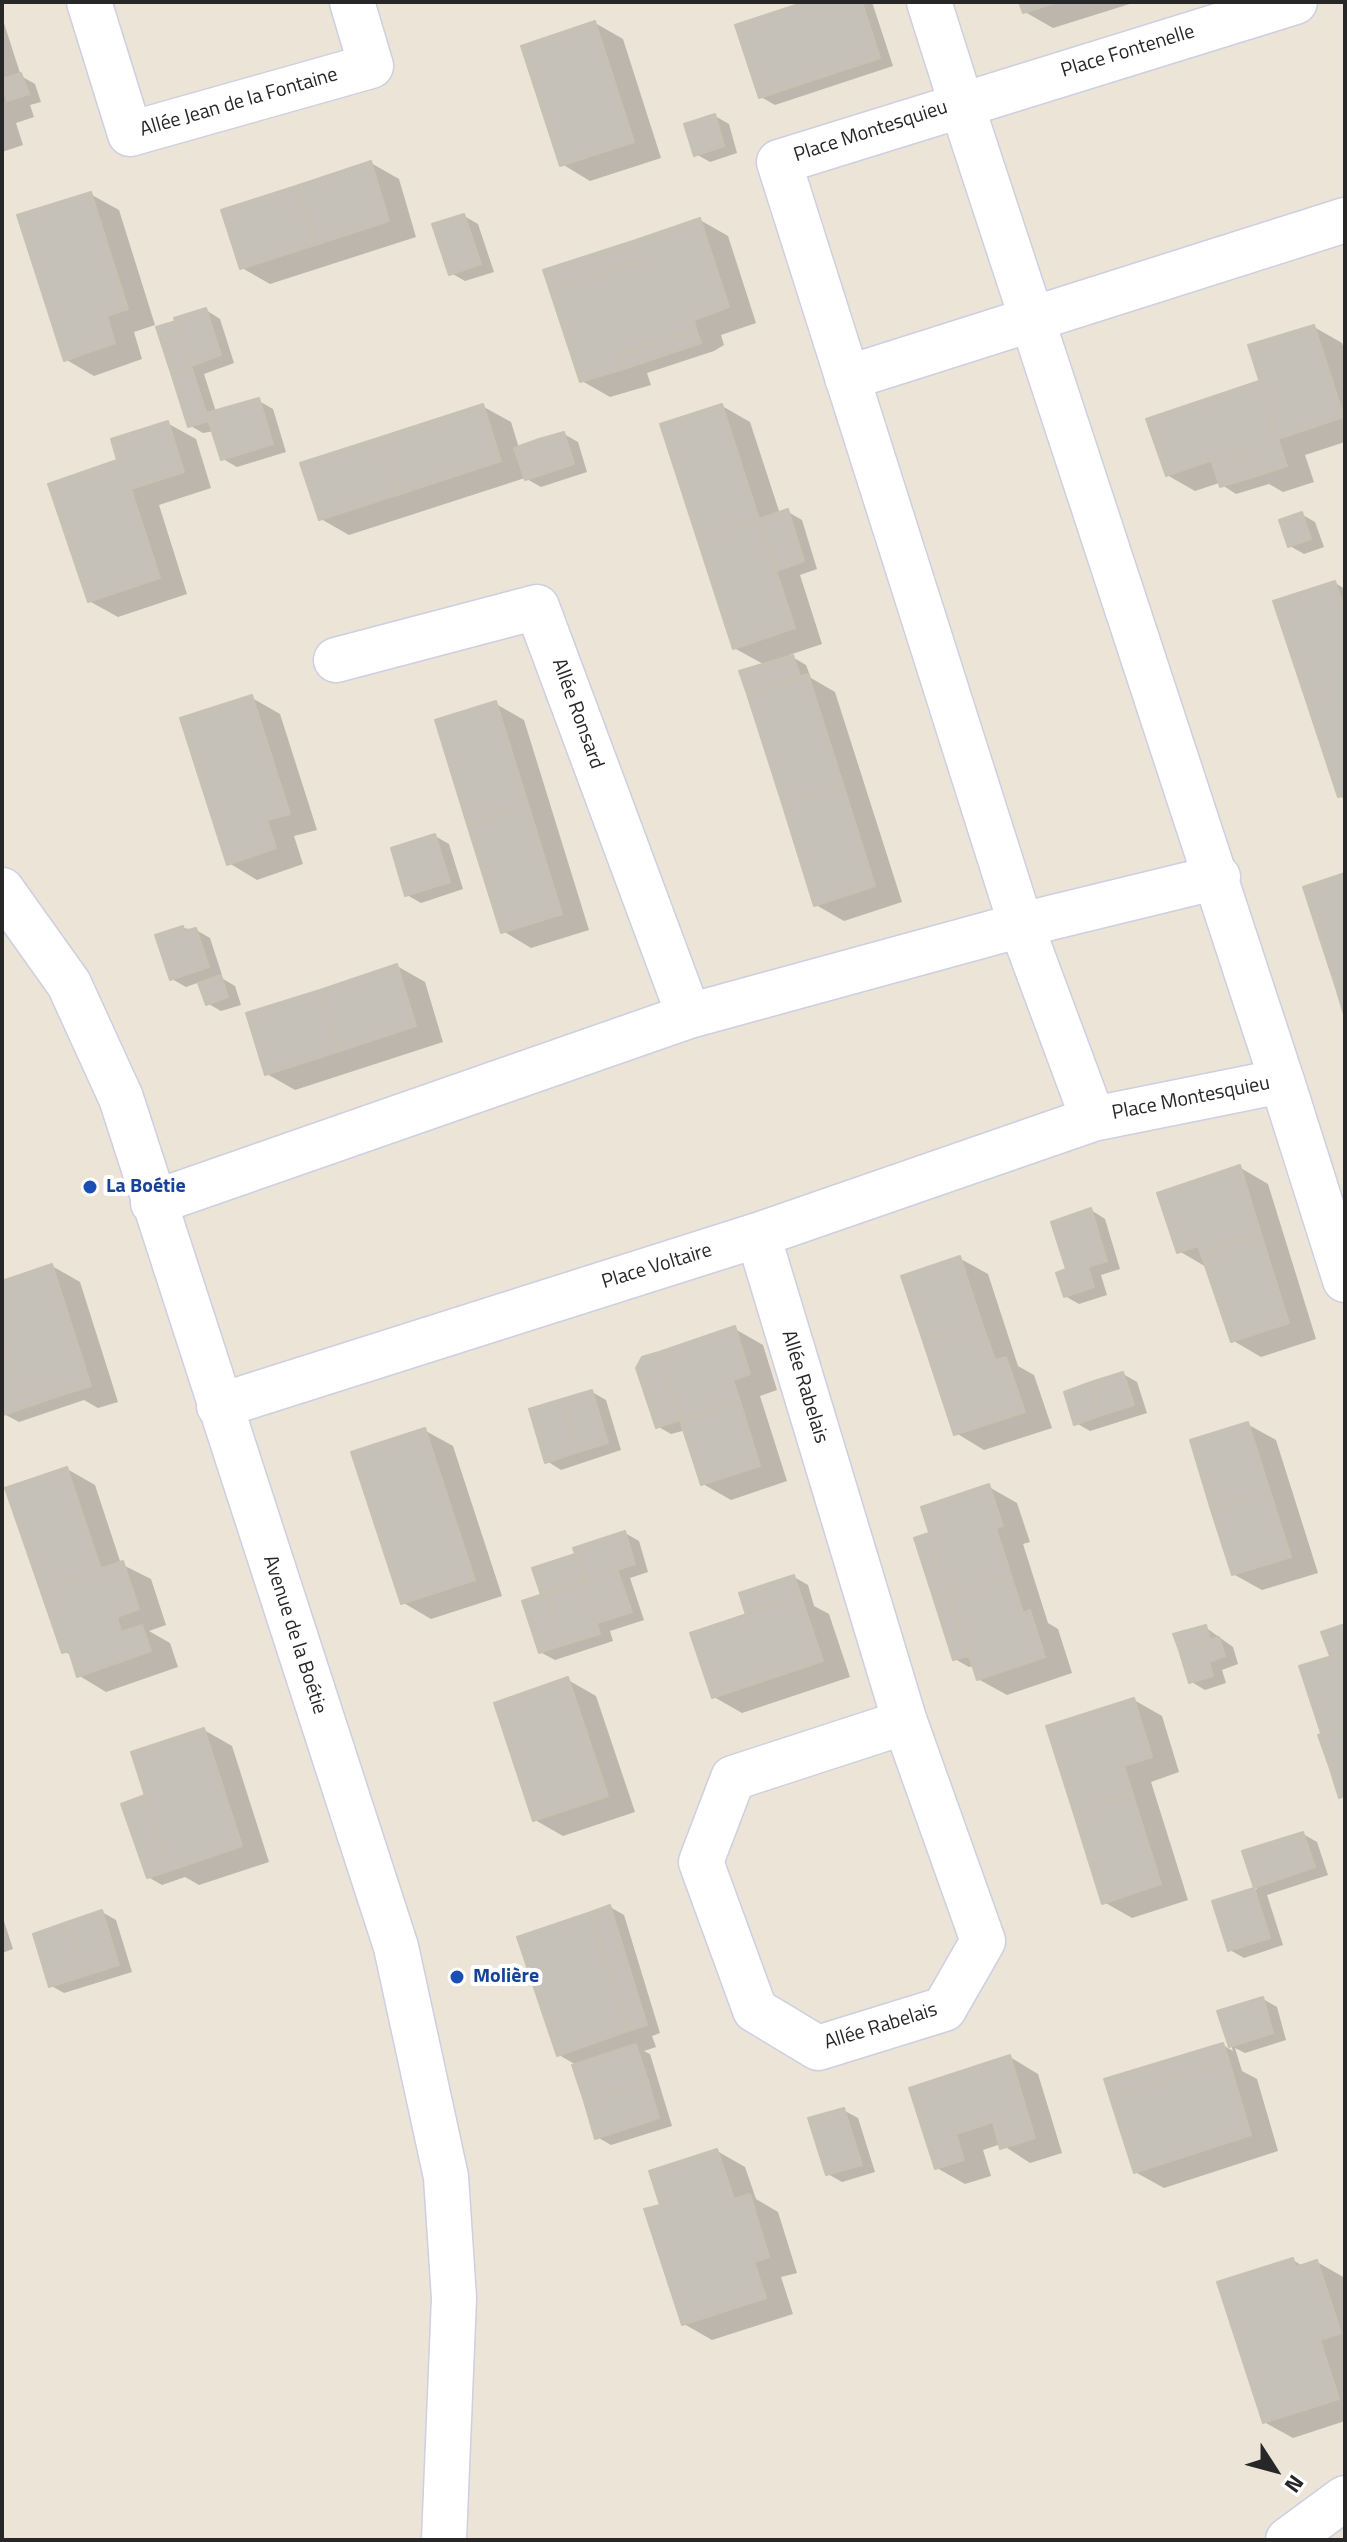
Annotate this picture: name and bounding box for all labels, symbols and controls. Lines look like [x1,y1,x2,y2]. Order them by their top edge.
street label: Place Fontenelle [1058,20,1198,84]
street label: Allée Jean de la Fontaine [137,63,341,143]
street label: Place Montesquieu [791,96,951,168]
street label: Allée Ronsard [546,656,608,772]
street label: Place Montesquieu [1110,1072,1272,1126]
place label: La Boétie [106,1175,186,1199]
marker: La Boétie [81,1178,99,1196]
street label: Place Voltaire [599,1239,715,1295]
street label: Allée Rabelais [775,1328,833,1446]
street label: Avenue de la Boétie [257,1553,331,1717]
place label: Molière [473,1965,539,1989]
marker: Molière [448,1968,466,1986]
street label: Allée Rabelais [822,1998,940,2056]
north arrow [1235,2430,1315,2510]
text: N [1276,2468,1313,2500]

